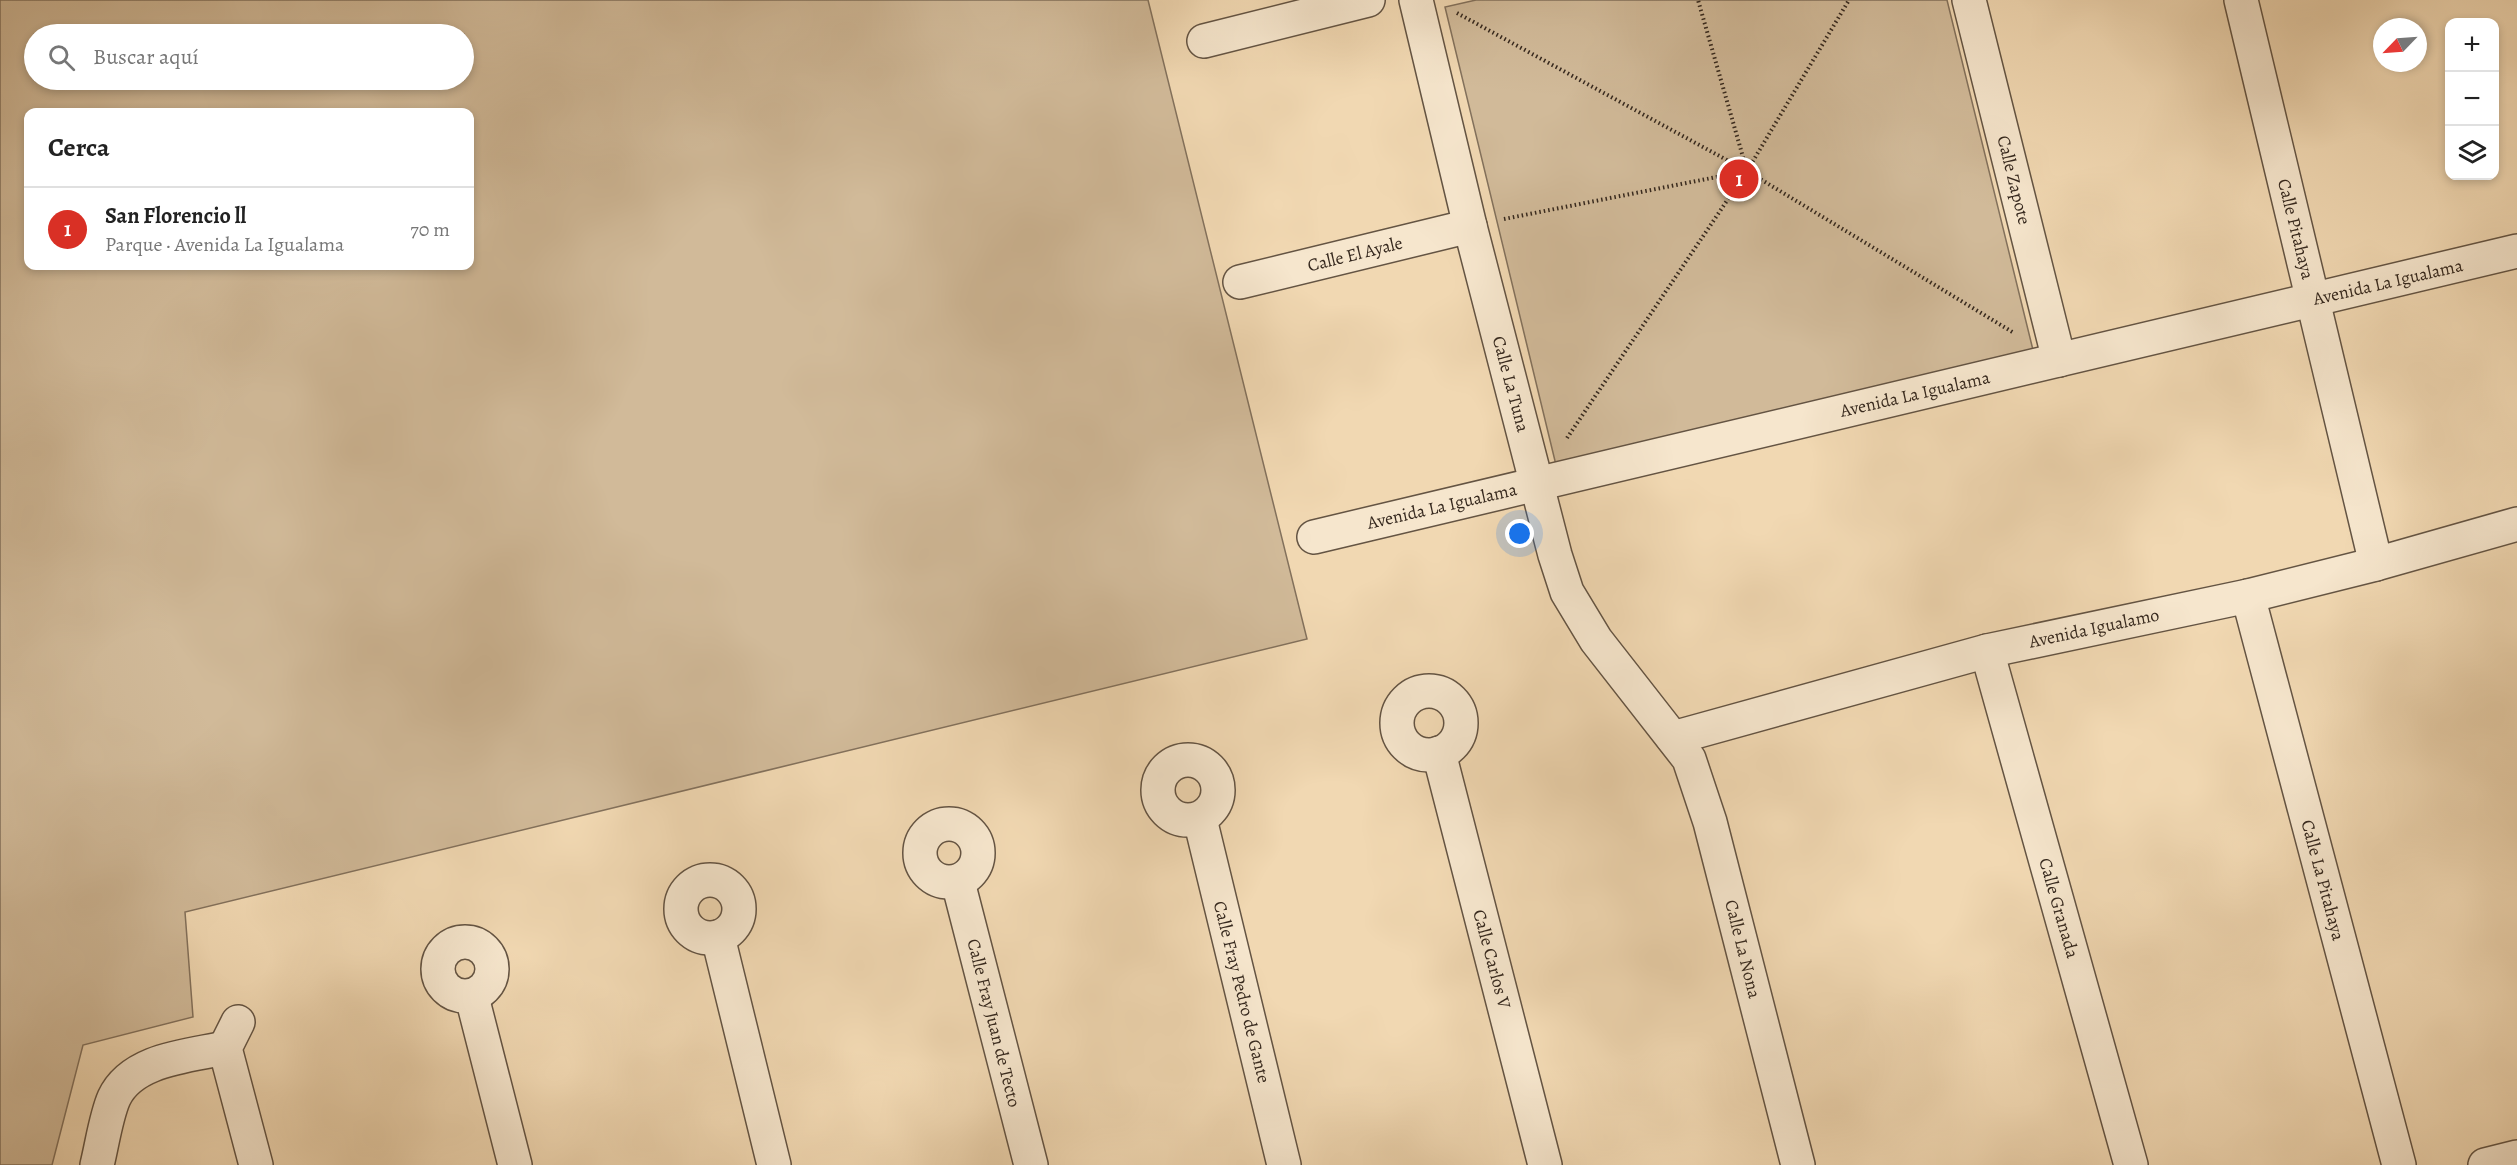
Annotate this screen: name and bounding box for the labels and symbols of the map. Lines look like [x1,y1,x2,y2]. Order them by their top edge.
north arrow [2373,18,2427,72]
street label: Calle Zapote [1991,133,2037,227]
pin: 1 [1720,156,1758,201]
street label: Calle Pitahaya [2272,176,2320,282]
street label: Calle El Ayale [1305,231,1405,277]
street label: Avenida La Igualama [2310,253,2466,311]
street label: Calle La Tuna [1487,333,1535,435]
street label: Avenida La Igualama [1837,365,1993,423]
street label: Avenida La Igualama [1364,477,1520,535]
your location [1505,519,1534,548]
street label: Avenida Igualamo [2026,602,2161,654]
street label: Calle La Pitahaya [2295,817,2351,944]
street label: Calle Granada [2033,855,2085,961]
street label: Calle La Nona [1719,897,1767,1001]
street label: Calle Fray Pedro de Gante [1208,899,1276,1085]
street label: Calle Carlos V [1467,907,1517,1011]
street label: Calle Fray Juan de Tecto [961,936,1027,1110]

